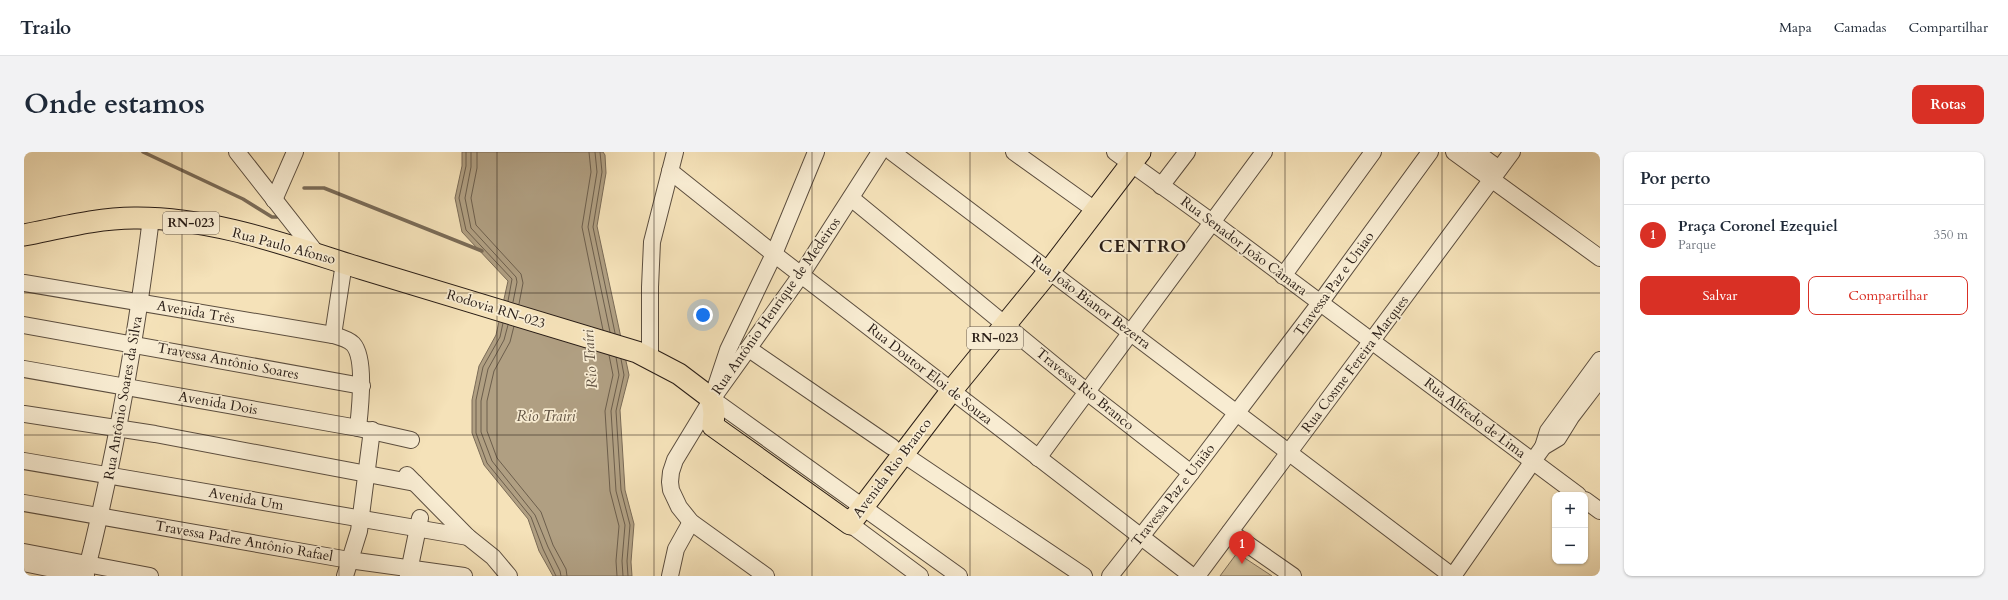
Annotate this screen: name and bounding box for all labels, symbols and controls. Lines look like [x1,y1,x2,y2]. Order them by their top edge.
text: Trailo [20,15,71,41]
text: Mapa [1779,18,1812,37]
text: Camadas [1834,18,1887,37]
text: Compartilhar [1909,18,1988,37]
text: Onde estamos [24,85,205,123]
button: Rotas [1912,85,1984,124]
text: Por perto [1640,167,1710,190]
street label: Rua Senador João Câmara [1177,192,1311,300]
road number: RN-023 [163,212,219,234]
street label: Rua Antônio Henrique de Medeiros [707,213,845,399]
text: Praça Coronel Ezequiel [1678,216,1838,236]
street label: Rua Paulo Afonso [230,223,338,269]
text: 1 [1650,226,1656,244]
text: 350 m [1934,226,1968,244]
street label: Travessa Paz e Uniao [1289,227,1379,340]
district label: CENTRO [1099,234,1187,259]
text: Parque [1678,236,1716,254]
street label: Rua João Bianor Bezerra [1027,251,1155,353]
button: Salvar [1640,276,1800,315]
button: Compartilhar [1808,276,1968,315]
street label: Rodovia RN-023 [444,285,548,333]
street label: Rua Cosme Fereira Marques [1297,291,1413,437]
street label: Avenida Três [155,296,237,328]
your location [693,305,713,325]
street label: Rua Antônio Soares da Silva [99,315,147,481]
street label: Rua Doutor Eloi de Souza [863,319,997,429]
road number: RN-023 [967,327,1023,349]
water label: Rio Traíri [578,328,602,389]
street label: Travessa Antônio Soares [156,338,301,384]
street label: Travessa Rio Branco [1032,343,1139,435]
street label: Rua Alfredo de Lima [1420,373,1530,463]
street label: Avenida Dois [177,387,259,419]
water label: Rio Trairi [516,406,576,426]
street label: Avenida Rio Branco [848,414,936,522]
street label: Travessa Paz e União [1127,439,1219,550]
street label: Avenida Um [207,483,285,515]
map controls [1552,492,1588,564]
button: + [1552,492,1588,528]
street label: Travessa Padre Antônio Rafael [154,516,335,566]
button: − [1552,528,1588,564]
pin: 1 [1229,531,1255,564]

